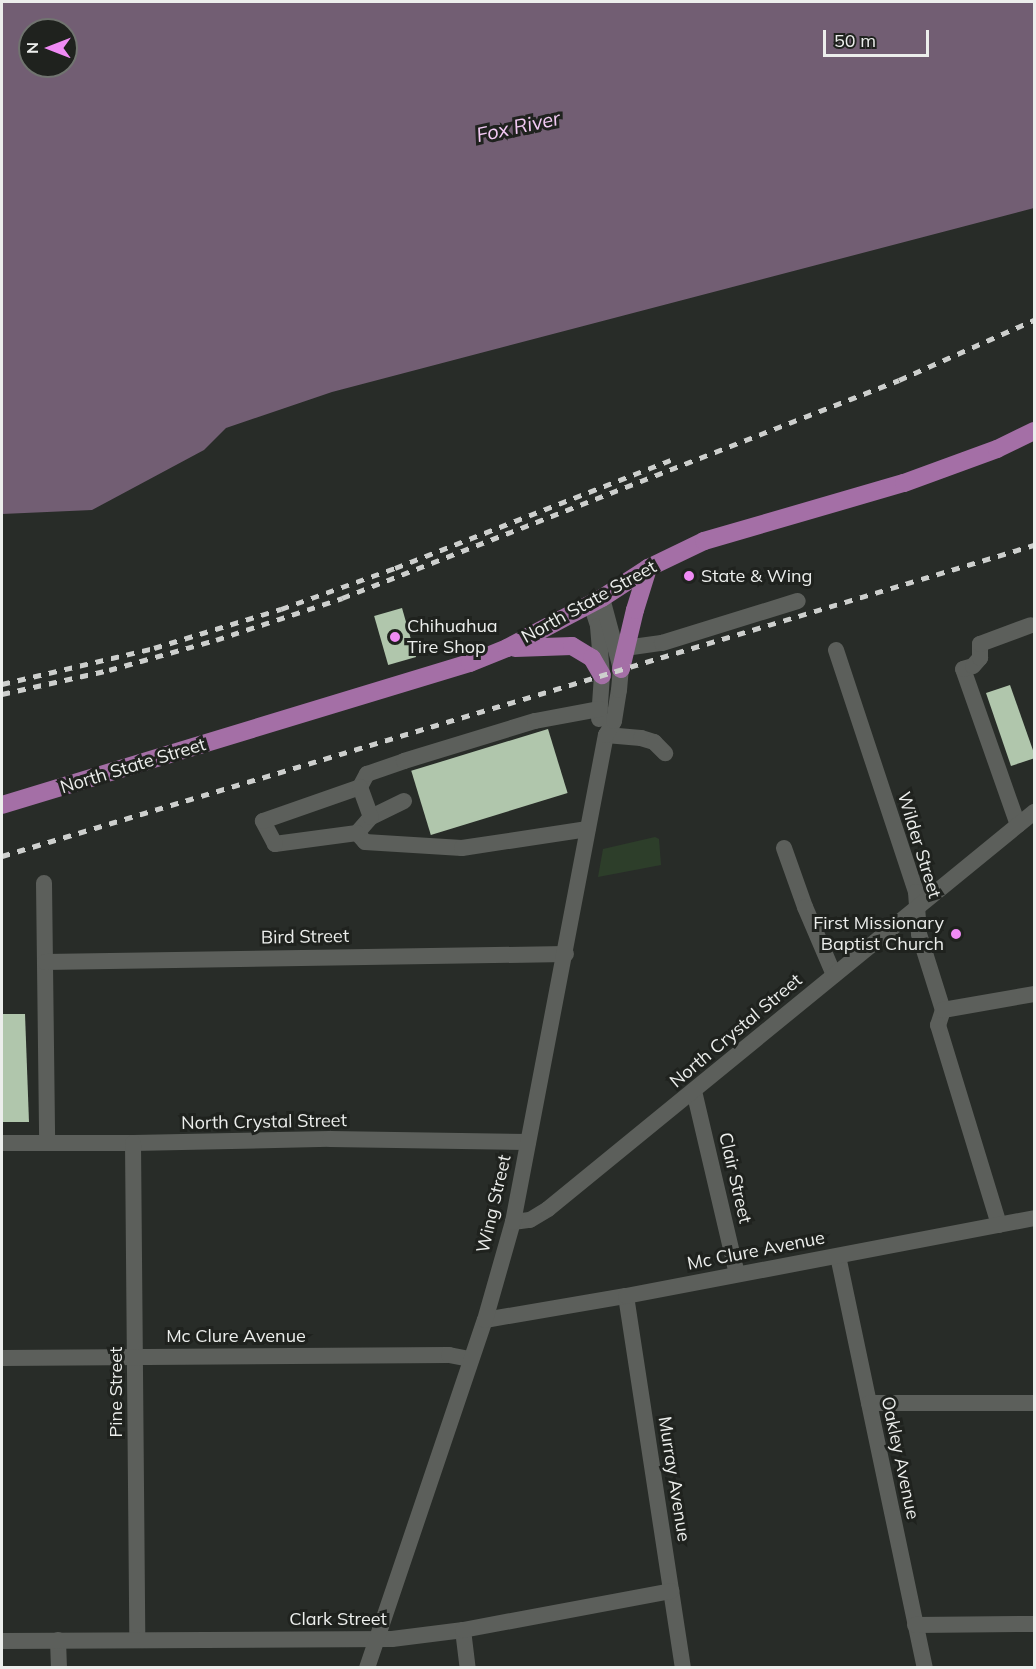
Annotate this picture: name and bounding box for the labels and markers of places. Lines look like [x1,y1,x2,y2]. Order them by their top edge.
place label: State & Wing [701,565,812,587]
marker: State & Wing [682,569,696,583]
place label: Chihuahua Tire Shop [407,616,498,658]
marker: Chihuahua Tire Shop [388,630,402,644]
place label: First Missionary Baptist Church [813,913,944,956]
marker: First Missionary Baptist Church [949,927,963,941]

